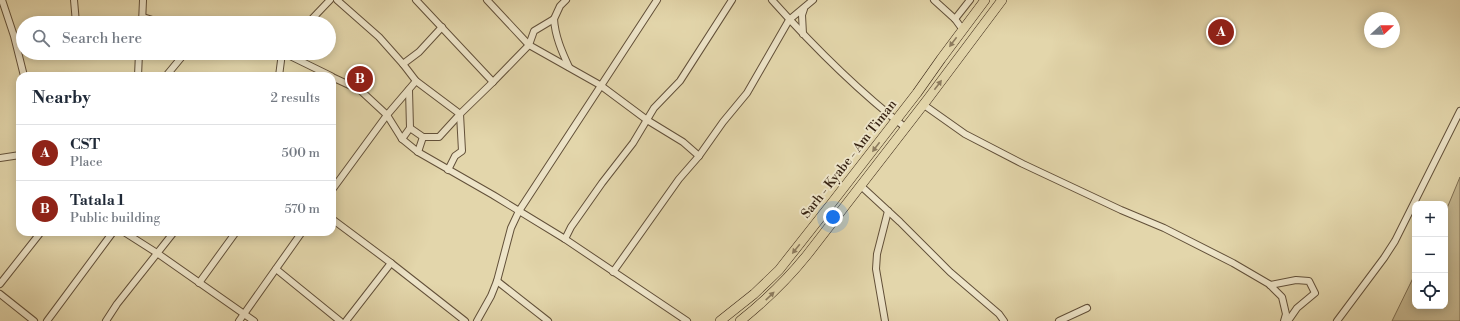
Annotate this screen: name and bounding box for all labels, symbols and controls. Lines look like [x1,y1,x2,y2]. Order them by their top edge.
north arrow [1364,12,1400,48]
search box [16,16,336,60]
pin: A [1208,17,1234,47]
icon: search [30,27,52,49]
text: Search here [62,29,142,48]
one-way arrow [949,37,957,48]
pin: B [347,64,373,94]
one-way arrow [934,80,943,91]
text: Nearby [32,87,91,109]
text: 2 results [271,90,320,106]
street label: Sarh - Kyabe - Am Timan [798,96,900,221]
text: CST [70,135,100,154]
one-way arrow [871,141,880,152]
text: A [40,145,50,161]
text: 500 m [282,145,320,161]
text: Place [70,154,102,170]
text: Tatala 1 [70,191,124,210]
text: B [40,201,50,217]
text: 570 m [284,201,320,217]
map controls [1412,201,1448,309]
button: + [1412,201,1448,237]
your location [823,207,843,227]
text: Public building [70,210,160,226]
button: − [1412,237,1448,273]
one-way arrow [791,244,800,255]
button: locate [1412,273,1448,309]
one-way arrow [765,291,775,301]

